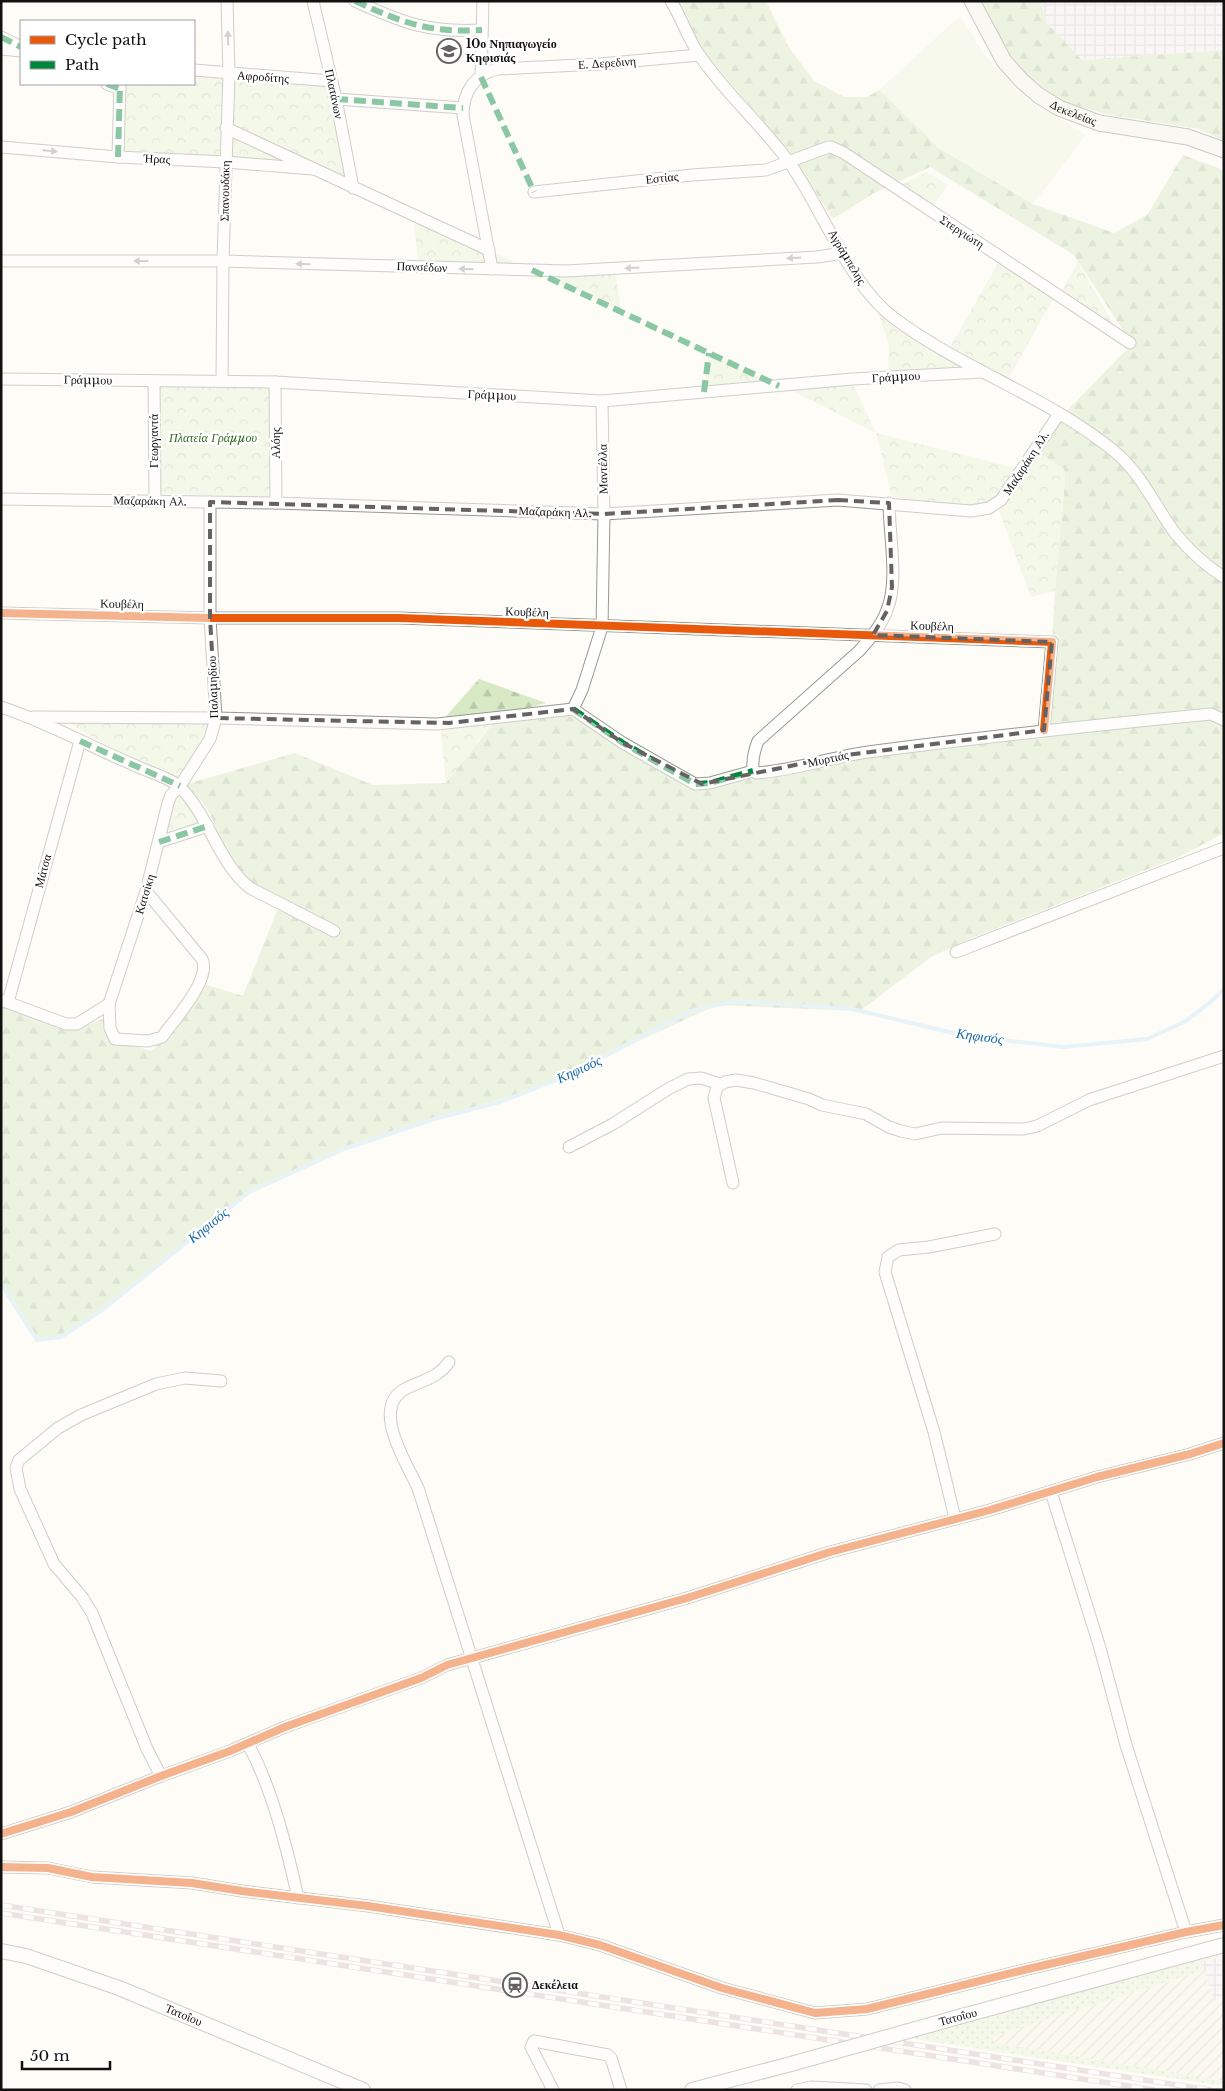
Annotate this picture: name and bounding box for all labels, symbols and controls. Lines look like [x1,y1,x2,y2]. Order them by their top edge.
legend [20,20,195,85]
one-way arrow [224,29,232,45]
text: Cycle path [65,30,147,49]
place label: 10ο Νηπιαγωγείο Κηφισιάς [466,36,557,65]
school or university icon: 10ο Νηπιαγωγείο Κηφισιάς [436,38,462,64]
street label: Ε. Δερεδινη [577,53,637,72]
text: Path [65,55,99,74]
street label: Αφροδίτης [236,67,290,86]
street label: Πλατάνων [322,68,347,121]
street label: Δεκελείας [1047,96,1099,129]
one-way arrow [42,147,58,155]
street label: Ήρας [142,150,171,167]
street label: Σπανουδάκη [216,160,233,222]
street label: Εστίας [645,168,679,187]
street label: Στεργιώτη [937,212,987,252]
street label: Αγράμπελης [825,226,870,287]
one-way arrow [786,255,802,263]
one-way arrow [132,257,148,265]
street label: Πανσέδων [396,258,448,275]
one-way arrow [295,259,311,267]
one-way arrow [457,264,473,272]
one-way arrow [624,264,640,272]
street label: Γράμμου [871,368,921,385]
street label: Γράμμου [64,372,112,387]
street label: Γράμμου [467,386,517,403]
street label: Γεωργαντά [146,413,161,468]
street label: Αλόης [268,427,283,459]
street label: Μαζαράκη Αλ. [999,428,1052,498]
park label: Πλατεία Γράμμου [168,430,257,445]
street label: Μαντέλλα [595,443,610,494]
street label: Μαζαράκη Αλ. [113,492,187,509]
street label: Μαζαράκη Αλ. [518,503,592,520]
street label: Κουβέλη [100,596,144,611]
street label: Κουβέλη [505,603,549,620]
street label: Κουβέλη [910,617,954,634]
street label: Παλαμηδίου [204,655,221,719]
street label: Μυρτιάς [806,747,850,770]
street label: Μάτσα [31,852,54,889]
street label: Κατσίκη [131,872,158,916]
water label: Κηφισός [954,1024,1005,1048]
water label: Κηφισός [553,1051,605,1088]
water label: Κηφισός [183,1203,232,1248]
station icon: Δεκέλεια [502,1972,528,1998]
place label: Δεκέλεια [532,1977,578,1992]
street label: Τατοΐου [163,2000,205,2029]
street label: Τατοΐου [937,2004,979,2029]
scale bar [22,2038,110,2070]
text: 50 m [30,2046,70,2065]

